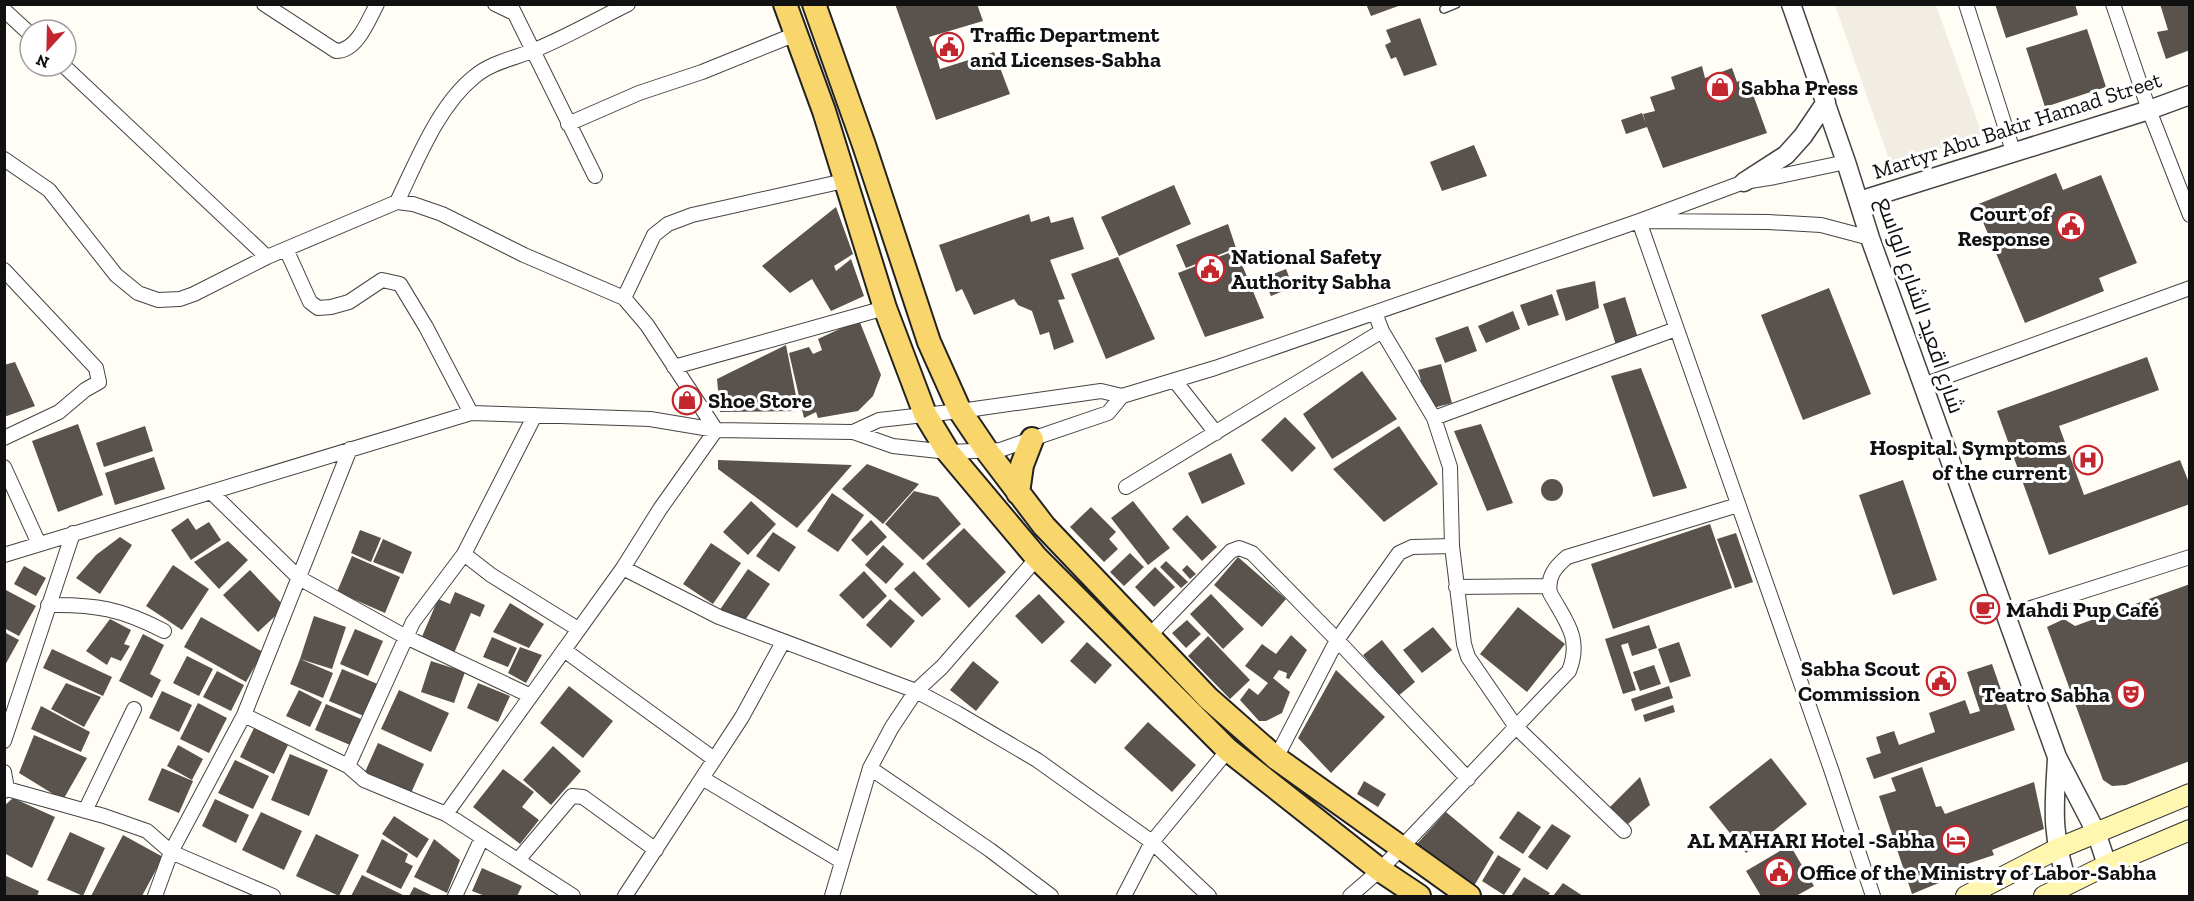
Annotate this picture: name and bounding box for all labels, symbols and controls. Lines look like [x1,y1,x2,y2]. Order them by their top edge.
north arrow [18,18,78,78]
place label: Traffic Department and Licenses-Sabha [970,21,1161,73]
public building icon: Traffic Department and Licenses-Sabha [933,31,965,63]
text: N [33,50,52,73]
street label: Martyr Abu Bakir Hamad Street [1869,66,2166,185]
shop icon: Sabha Press [1704,71,1736,103]
place label: Sabha Press [1741,74,1858,101]
street label: شارع اقعيد الشارع الواسع [1870,193,1970,417]
place label: Court of Response [1958,200,2052,252]
public building icon: Court of Response [2055,210,2087,242]
place label: National Safety Authority Sabha [1231,243,1391,295]
public building icon: National Safety Authority Sabha [1194,253,1226,285]
shop icon: Shoe Store [671,384,703,416]
place label: Shoe Store [708,387,813,414]
place label: Hospital. Symptoms of the current [1869,434,2067,486]
hospital icon: Hospital. Symptoms of the current [2072,444,2104,476]
cafe icon: Mahdi Pup Café [1969,593,2001,625]
place label: Mahdi Pup Café [2006,596,2159,623]
place label: Sabha Scout Commission [1798,655,1920,707]
public building icon: Sabha Scout Commission [1925,665,1957,697]
theatre icon: Teatro Sabha [2115,678,2147,710]
place label: Teatro Sabha [1981,681,2110,708]
hotel icon: AL MAHARI Hotel -Sabha [1940,824,1972,856]
place label: AL MAHARI Hotel -Sabha [1687,827,1935,854]
public building icon: Office of the Ministry of Labor-Sabha [1763,856,1795,888]
place label: Office of the Ministry of Labor-Sabha [1800,859,2157,886]

